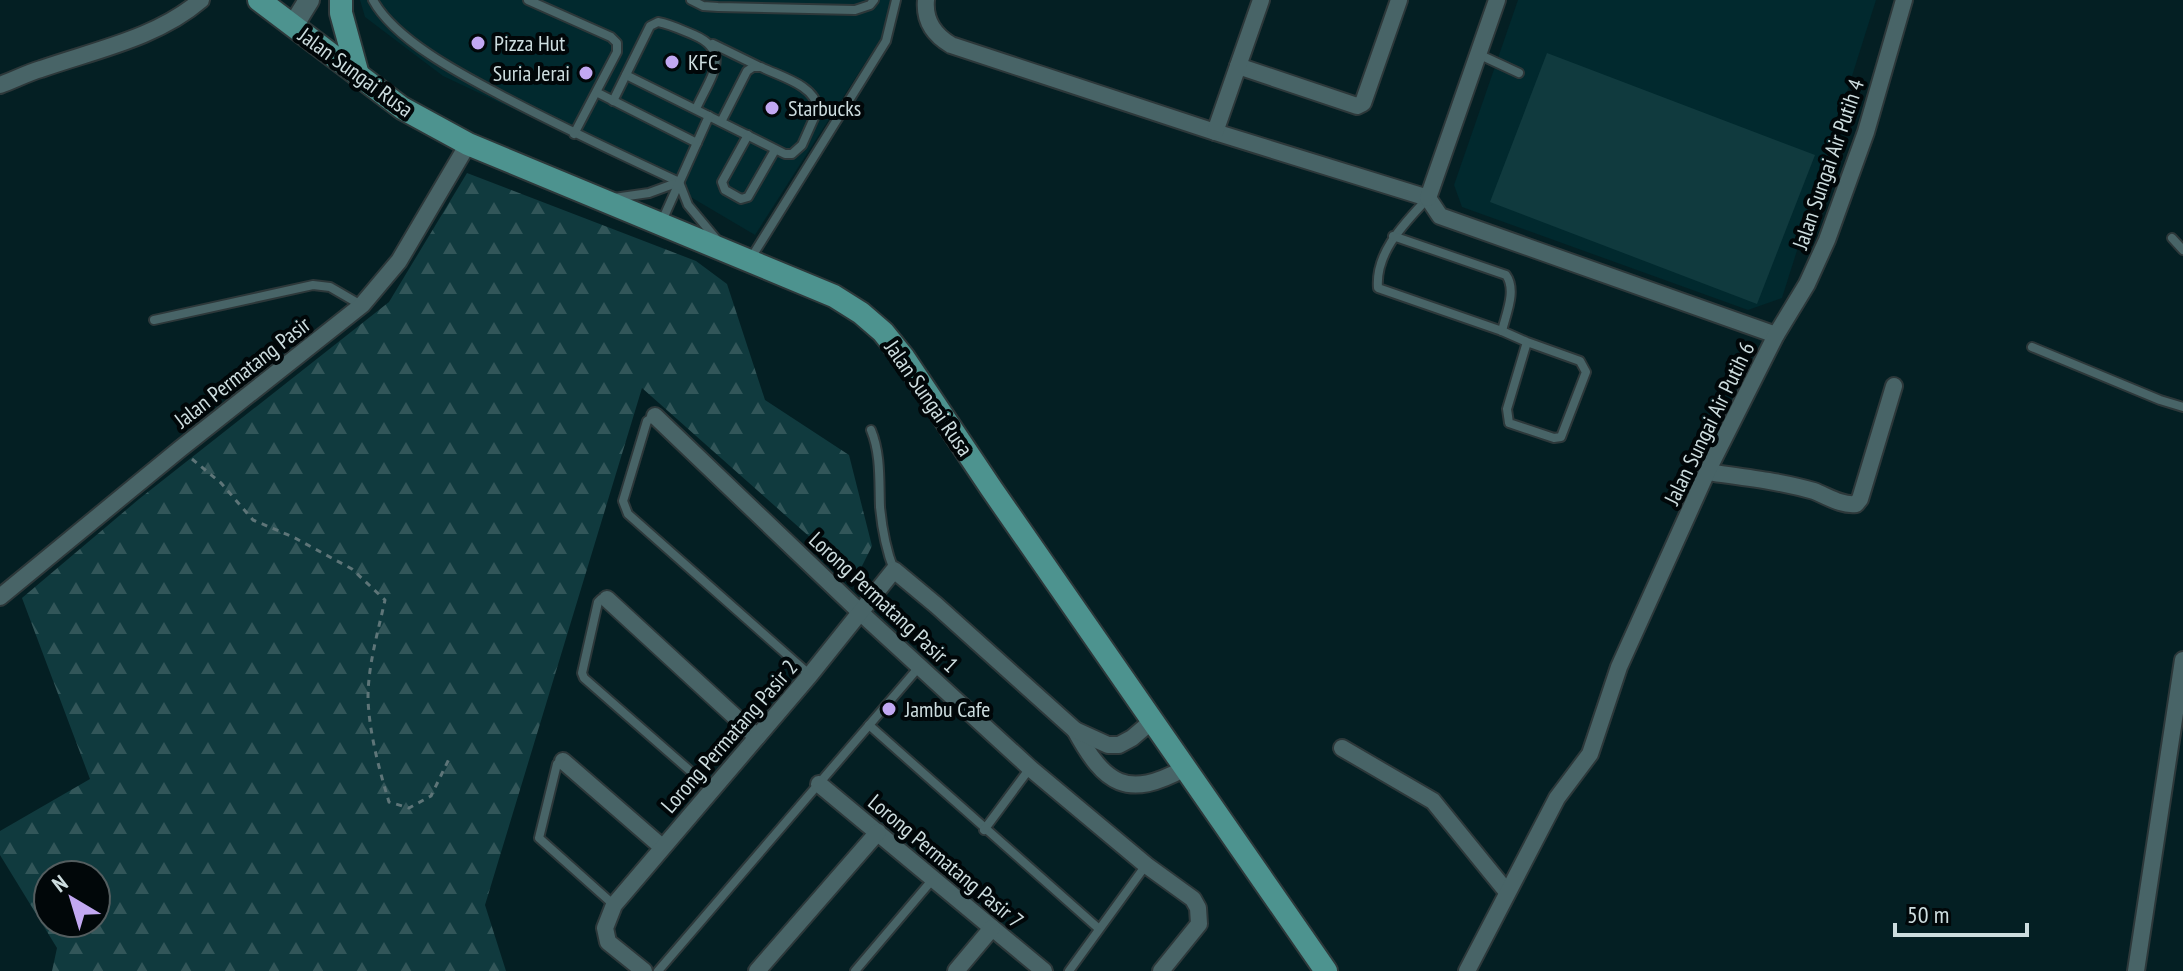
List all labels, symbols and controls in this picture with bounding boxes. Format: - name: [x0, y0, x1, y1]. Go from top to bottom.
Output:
- street label: Jalan Sungai Rusa: [292, 20, 419, 123]
- place label: Pizza Hut: [494, 29, 565, 57]
- marker: Pizza Hut: [469, 34, 487, 52]
- place label: KFC: [688, 48, 718, 76]
- marker: KFC: [663, 53, 681, 71]
- place label: Suria Jerai: [493, 59, 570, 87]
- marker: Suria Jerai: [577, 64, 595, 82]
- street label: Jalan Sungai Air Putih 4: [1785, 75, 1870, 254]
- place label: Starbucks: [788, 94, 861, 122]
- marker: Starbucks: [763, 99, 781, 117]
- street label: Jalan Permatang Pasir: [168, 310, 316, 434]
- street label: Jalan Sungai Rusa: [878, 334, 979, 461]
- street label: Jalan Sungai Air Putih 6: [1657, 337, 1761, 510]
- street label: Lorong Permatang Pasir 1: [803, 526, 965, 678]
- street label: Lorong Permatang Pasir 2: [655, 654, 803, 818]
- place label: Jambu Cafe: [904, 695, 990, 723]
- marker: Jambu Cafe: [880, 700, 898, 718]
- street label: Lorong Permatang Pasir 7: [863, 788, 1029, 934]
- north arrow: [32, 859, 112, 939]
- text: N: [46, 869, 73, 898]
- scale bar: [1895, 887, 2027, 937]
- text: 50 m: [1907, 899, 1949, 930]

